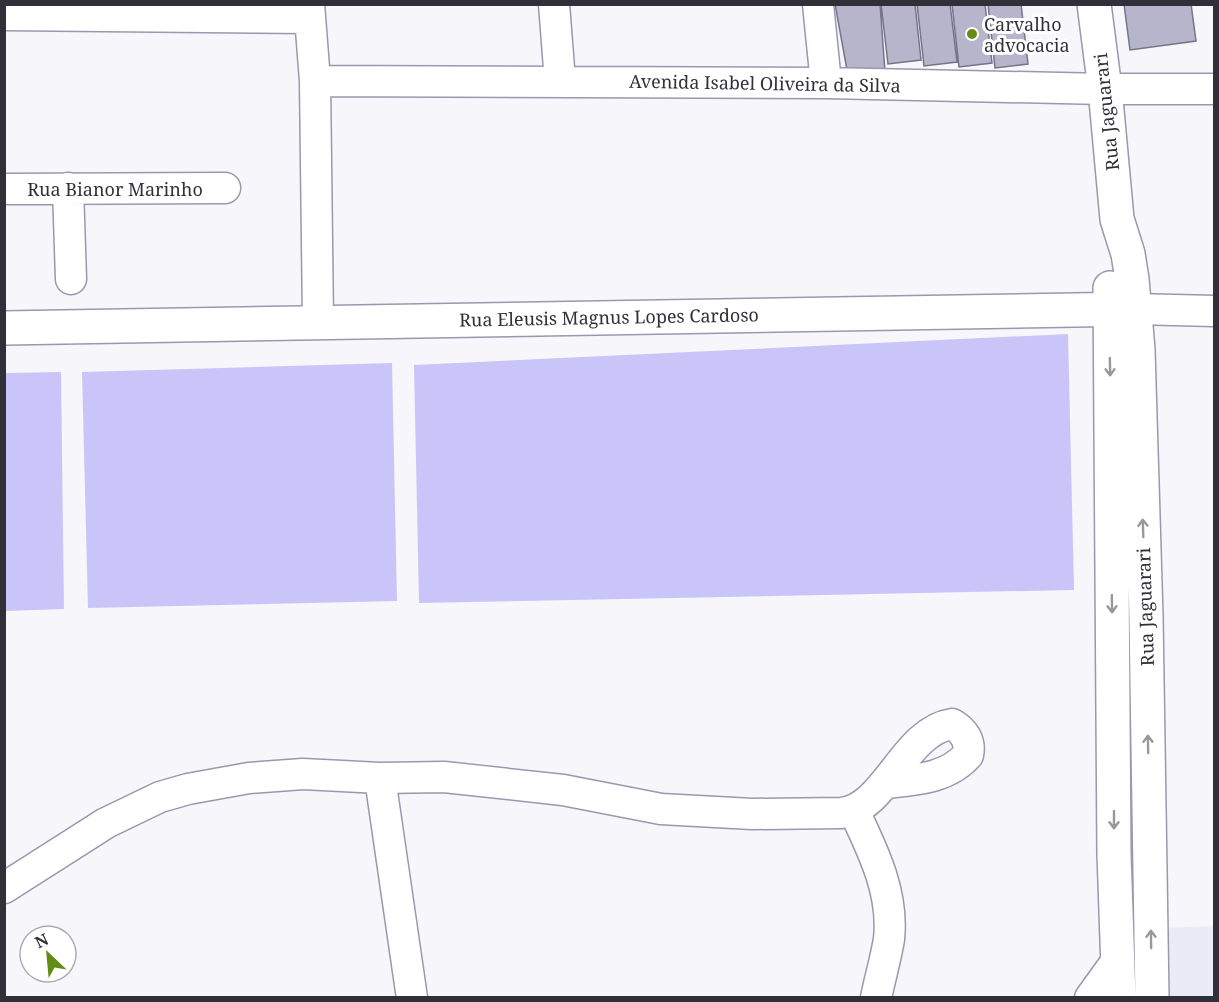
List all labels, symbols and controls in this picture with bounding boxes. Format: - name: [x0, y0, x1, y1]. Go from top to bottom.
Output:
- place label: Carvalho advocacia: [984, 12, 1070, 57]
- marker: Carvalho advocacia: [965, 27, 979, 41]
- street label: Rua Jaguarari: [1088, 52, 1124, 172]
- street label: Avenida Isabel Oliveira da Silva: [629, 69, 901, 97]
- street label: Rua Bianor Marinho: [27, 177, 203, 201]
- street label: Rua Eleusis Magnus Lopes Cardoso: [459, 302, 759, 332]
- one-way arrow: [1104, 357, 1116, 377]
- one-way arrow: [1137, 519, 1148, 539]
- street label: Rua Jaguarari: [1131, 547, 1159, 667]
- one-way arrow: [1107, 594, 1118, 614]
- one-way arrow: [1142, 735, 1154, 755]
- one-way arrow: [1108, 810, 1120, 830]
- north arrow: [18, 924, 78, 984]
- text: N: [31, 928, 52, 953]
- one-way arrow: [1145, 930, 1157, 950]

